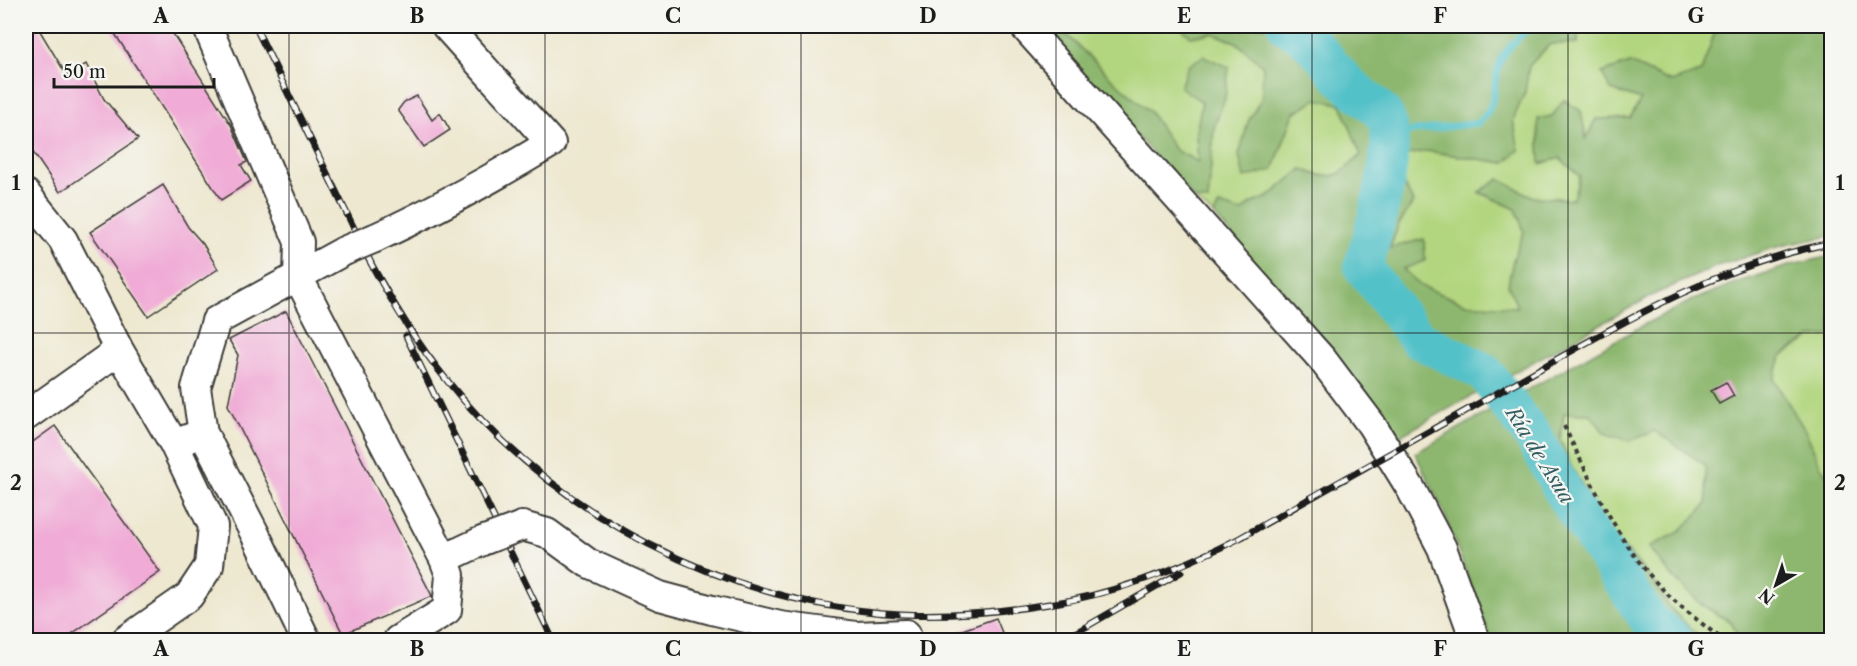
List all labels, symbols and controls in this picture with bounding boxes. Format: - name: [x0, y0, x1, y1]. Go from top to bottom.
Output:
- text: A: [152, 4, 169, 28]
- text: B: [410, 4, 425, 28]
- text: C: [665, 4, 681, 28]
- text: D: [919, 4, 937, 28]
- text: E: [1177, 4, 1191, 28]
- text: F: [1433, 4, 1447, 28]
- text: G: [1688, 4, 1705, 28]
- scale bar: [54, 51, 214, 89]
- text: 50 m: [63, 61, 106, 83]
- text: 1: [12, 171, 21, 195]
- text: 1: [1836, 171, 1845, 195]
- water label: Ría de Asua: [1500, 400, 1579, 508]
- text: 2: [10, 471, 22, 495]
- text: 2: [1834, 471, 1846, 495]
- north arrow: [1746, 555, 1806, 615]
- text: N: [1755, 584, 1778, 609]
- text: A: [152, 637, 169, 661]
- text: B: [410, 637, 425, 661]
- text: C: [665, 637, 681, 661]
- text: D: [919, 637, 937, 661]
- text: E: [1177, 637, 1191, 661]
- text: F: [1433, 637, 1447, 661]
- text: G: [1688, 637, 1705, 661]

